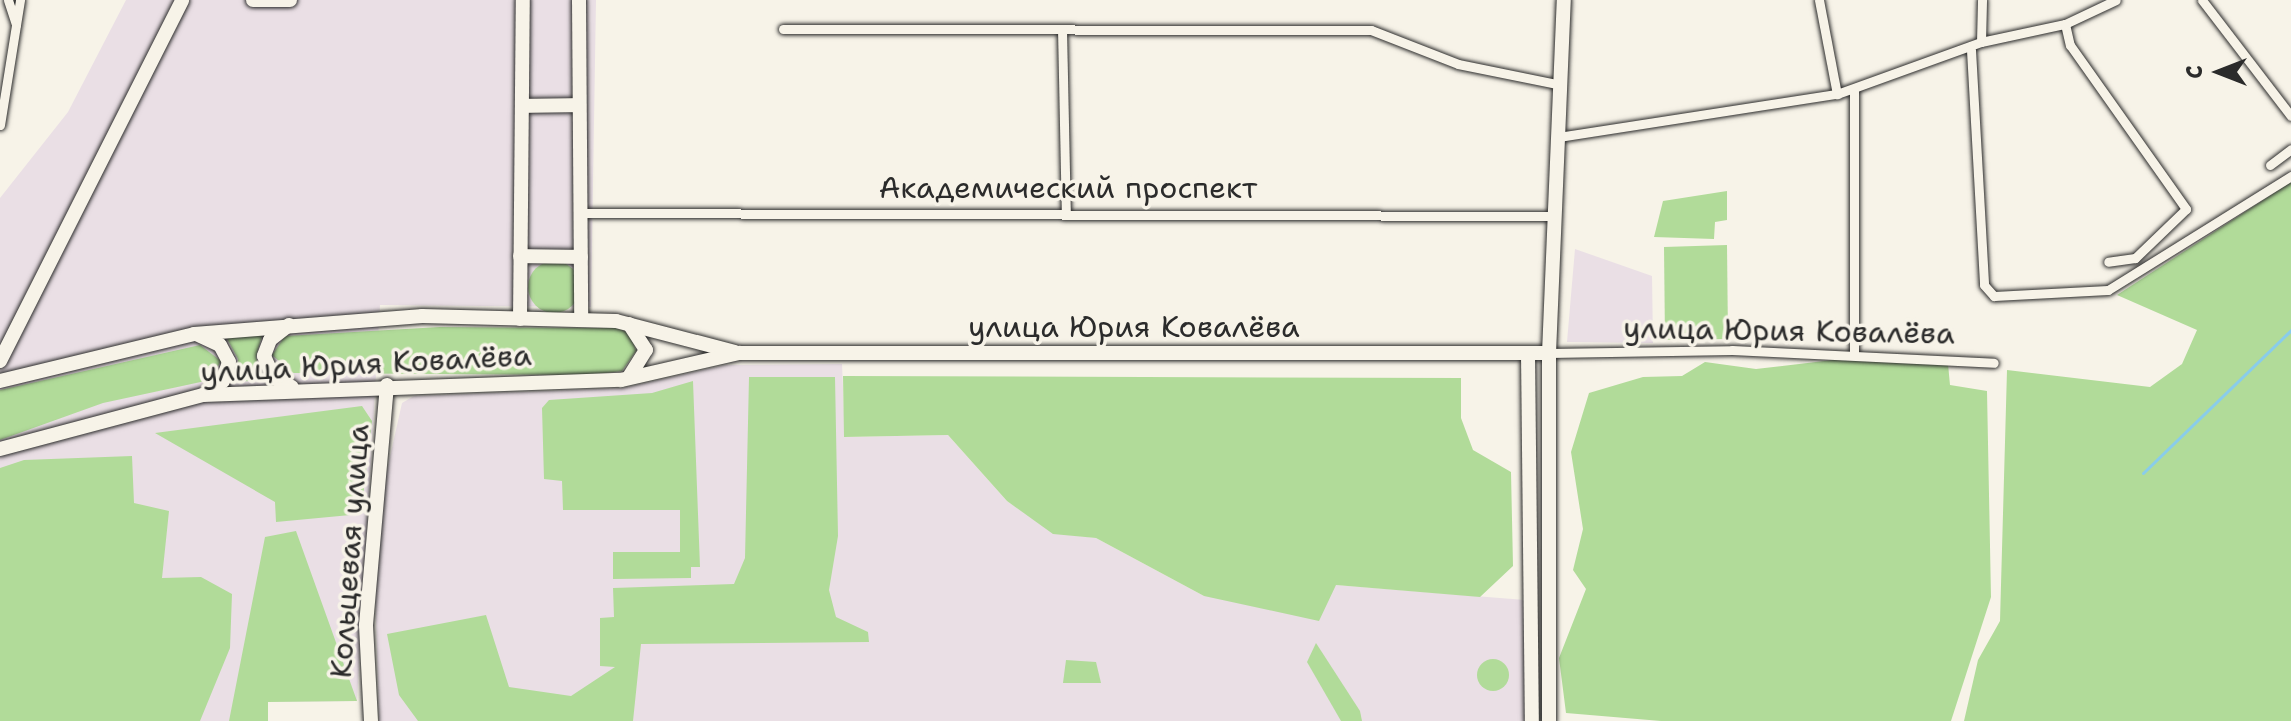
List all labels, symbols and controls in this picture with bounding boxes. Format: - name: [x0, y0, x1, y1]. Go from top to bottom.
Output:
- north arrow: [2179, 32, 2259, 112]
- text: С: [2180, 65, 2209, 79]
- street label: Академический проспект: [879, 170, 1257, 206]
- street label: улица Юрия Ковалёва: [968, 309, 1300, 345]
- street label: улица Юрия Ковалёва: [1623, 310, 1955, 352]
- street label: улица Юрия Ковалёва: [200, 337, 532, 391]
- street label: Кольцевая улица: [323, 423, 377, 679]

